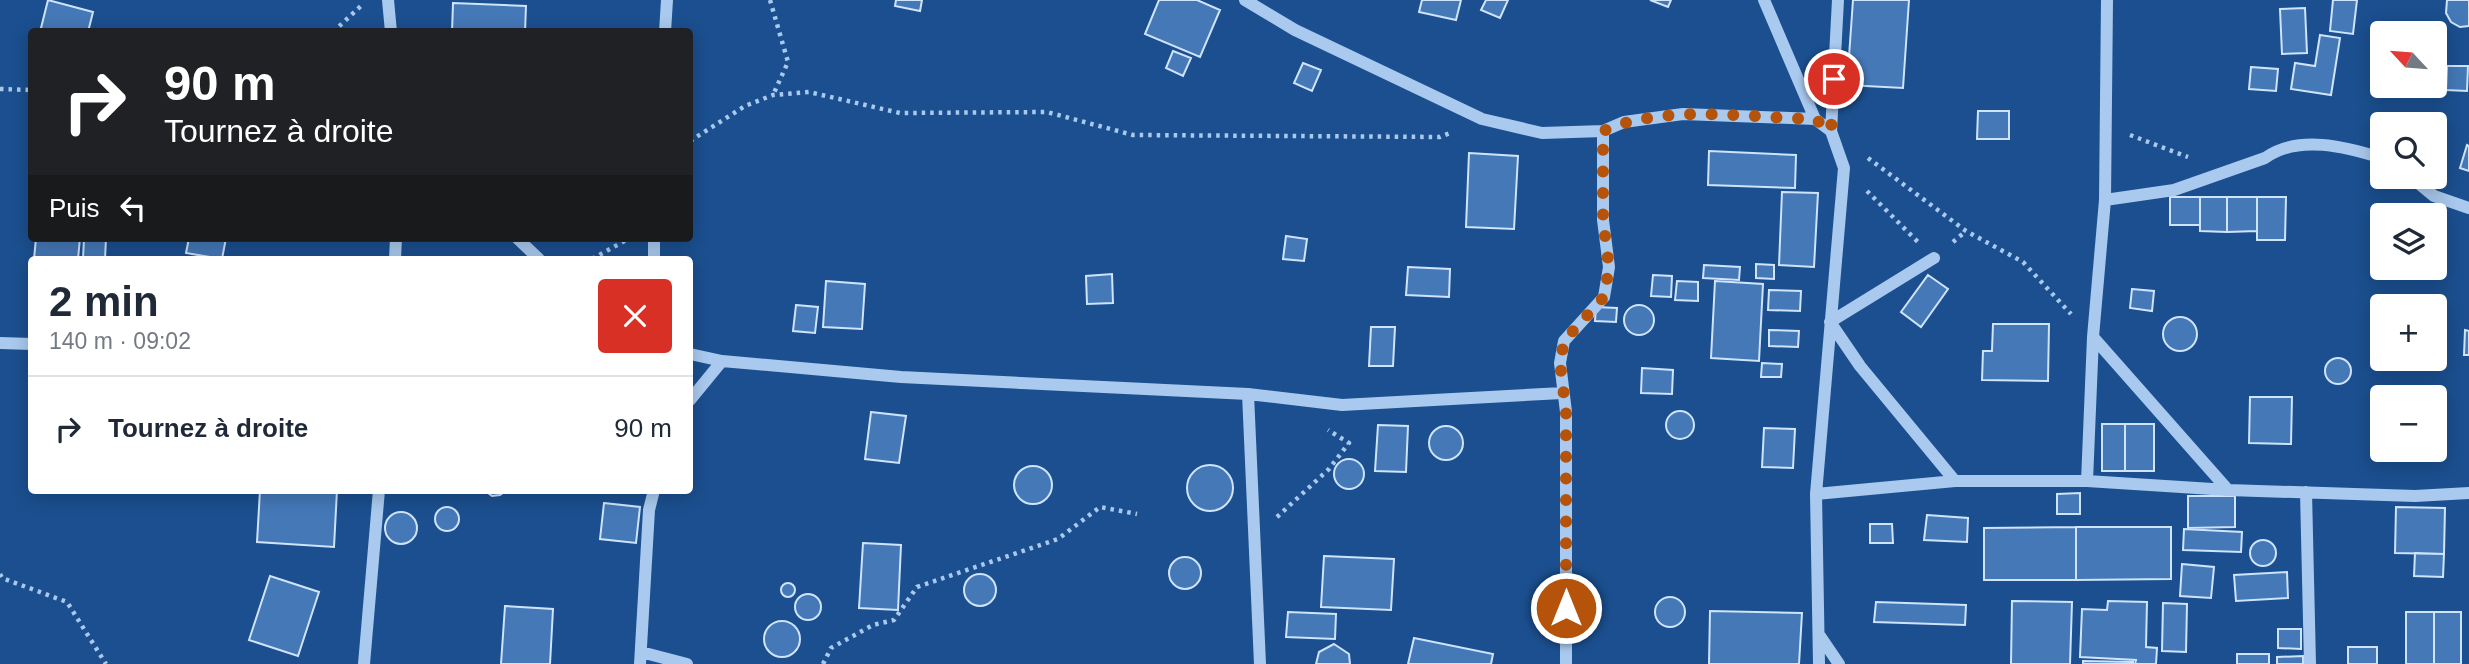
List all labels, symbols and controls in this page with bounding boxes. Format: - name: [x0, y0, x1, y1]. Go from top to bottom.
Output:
- north arrow: [2370, 21, 2446, 98]
- map controls: [2370, 21, 2447, 462]
- pin: [1804, 49, 1864, 109]
- icon: right: [49, 56, 140, 147]
- text: 90 m: [164, 56, 276, 110]
- icon: arrive: [1815, 60, 1853, 98]
- button: search: [2370, 112, 2447, 189]
- text: Tournez à droite: [164, 113, 393, 149]
- icon: left: [114, 189, 152, 227]
- text: Puis: [49, 193, 100, 223]
- button: layers: [2370, 203, 2447, 280]
- text: 2 min: [49, 278, 159, 325]
- button: close: [598, 279, 672, 353]
- button: +: [2370, 294, 2447, 371]
- text: 140 m · 09:02: [49, 328, 191, 354]
- button: −: [2370, 385, 2447, 462]
- icon: right: [49, 410, 87, 448]
- text: Tournez à droite: [108, 413, 308, 443]
- text: 90 m: [614, 413, 672, 443]
- position arrow: [1529, 571, 1603, 645]

